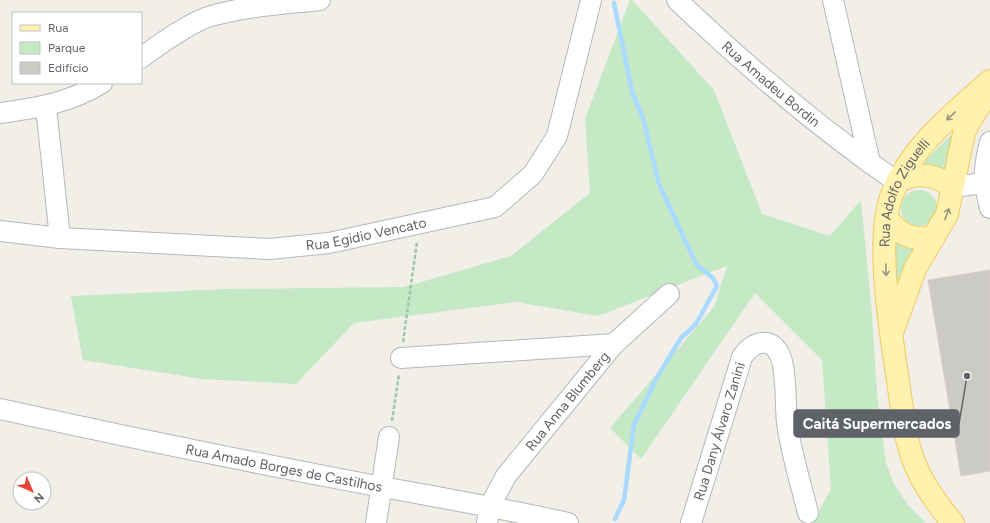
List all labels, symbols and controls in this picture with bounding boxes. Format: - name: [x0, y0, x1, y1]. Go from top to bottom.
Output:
- legend: [12, 12, 142, 84]
- text: Rua: [48, 21, 68, 35]
- street label: Rua Amadeu Bordin: [718, 38, 823, 131]
- text: Parque: [48, 41, 86, 55]
- text: Edifício: [48, 61, 88, 75]
- one-way arrow: [946, 112, 956, 121]
- street label: Rua Adolfo Ziguelli: [876, 135, 933, 247]
- one-way arrow: [943, 208, 951, 220]
- street label: Rua Egidio Vencato: [305, 214, 428, 254]
- one-way arrow: [882, 263, 890, 276]
- street label: Rua Anna Blumberg: [522, 348, 613, 454]
- street label: Rua Dany Álvaro Zanini: [690, 360, 749, 503]
- callout: Caitá Supermercados: [794, 410, 959, 437]
- text: Caitá Supermercados: [803, 415, 951, 433]
- street label: Rua Amado Borges de Castilhos: [184, 441, 384, 496]
- north arrow: [12, 471, 52, 511]
- text: N: [31, 490, 46, 505]

